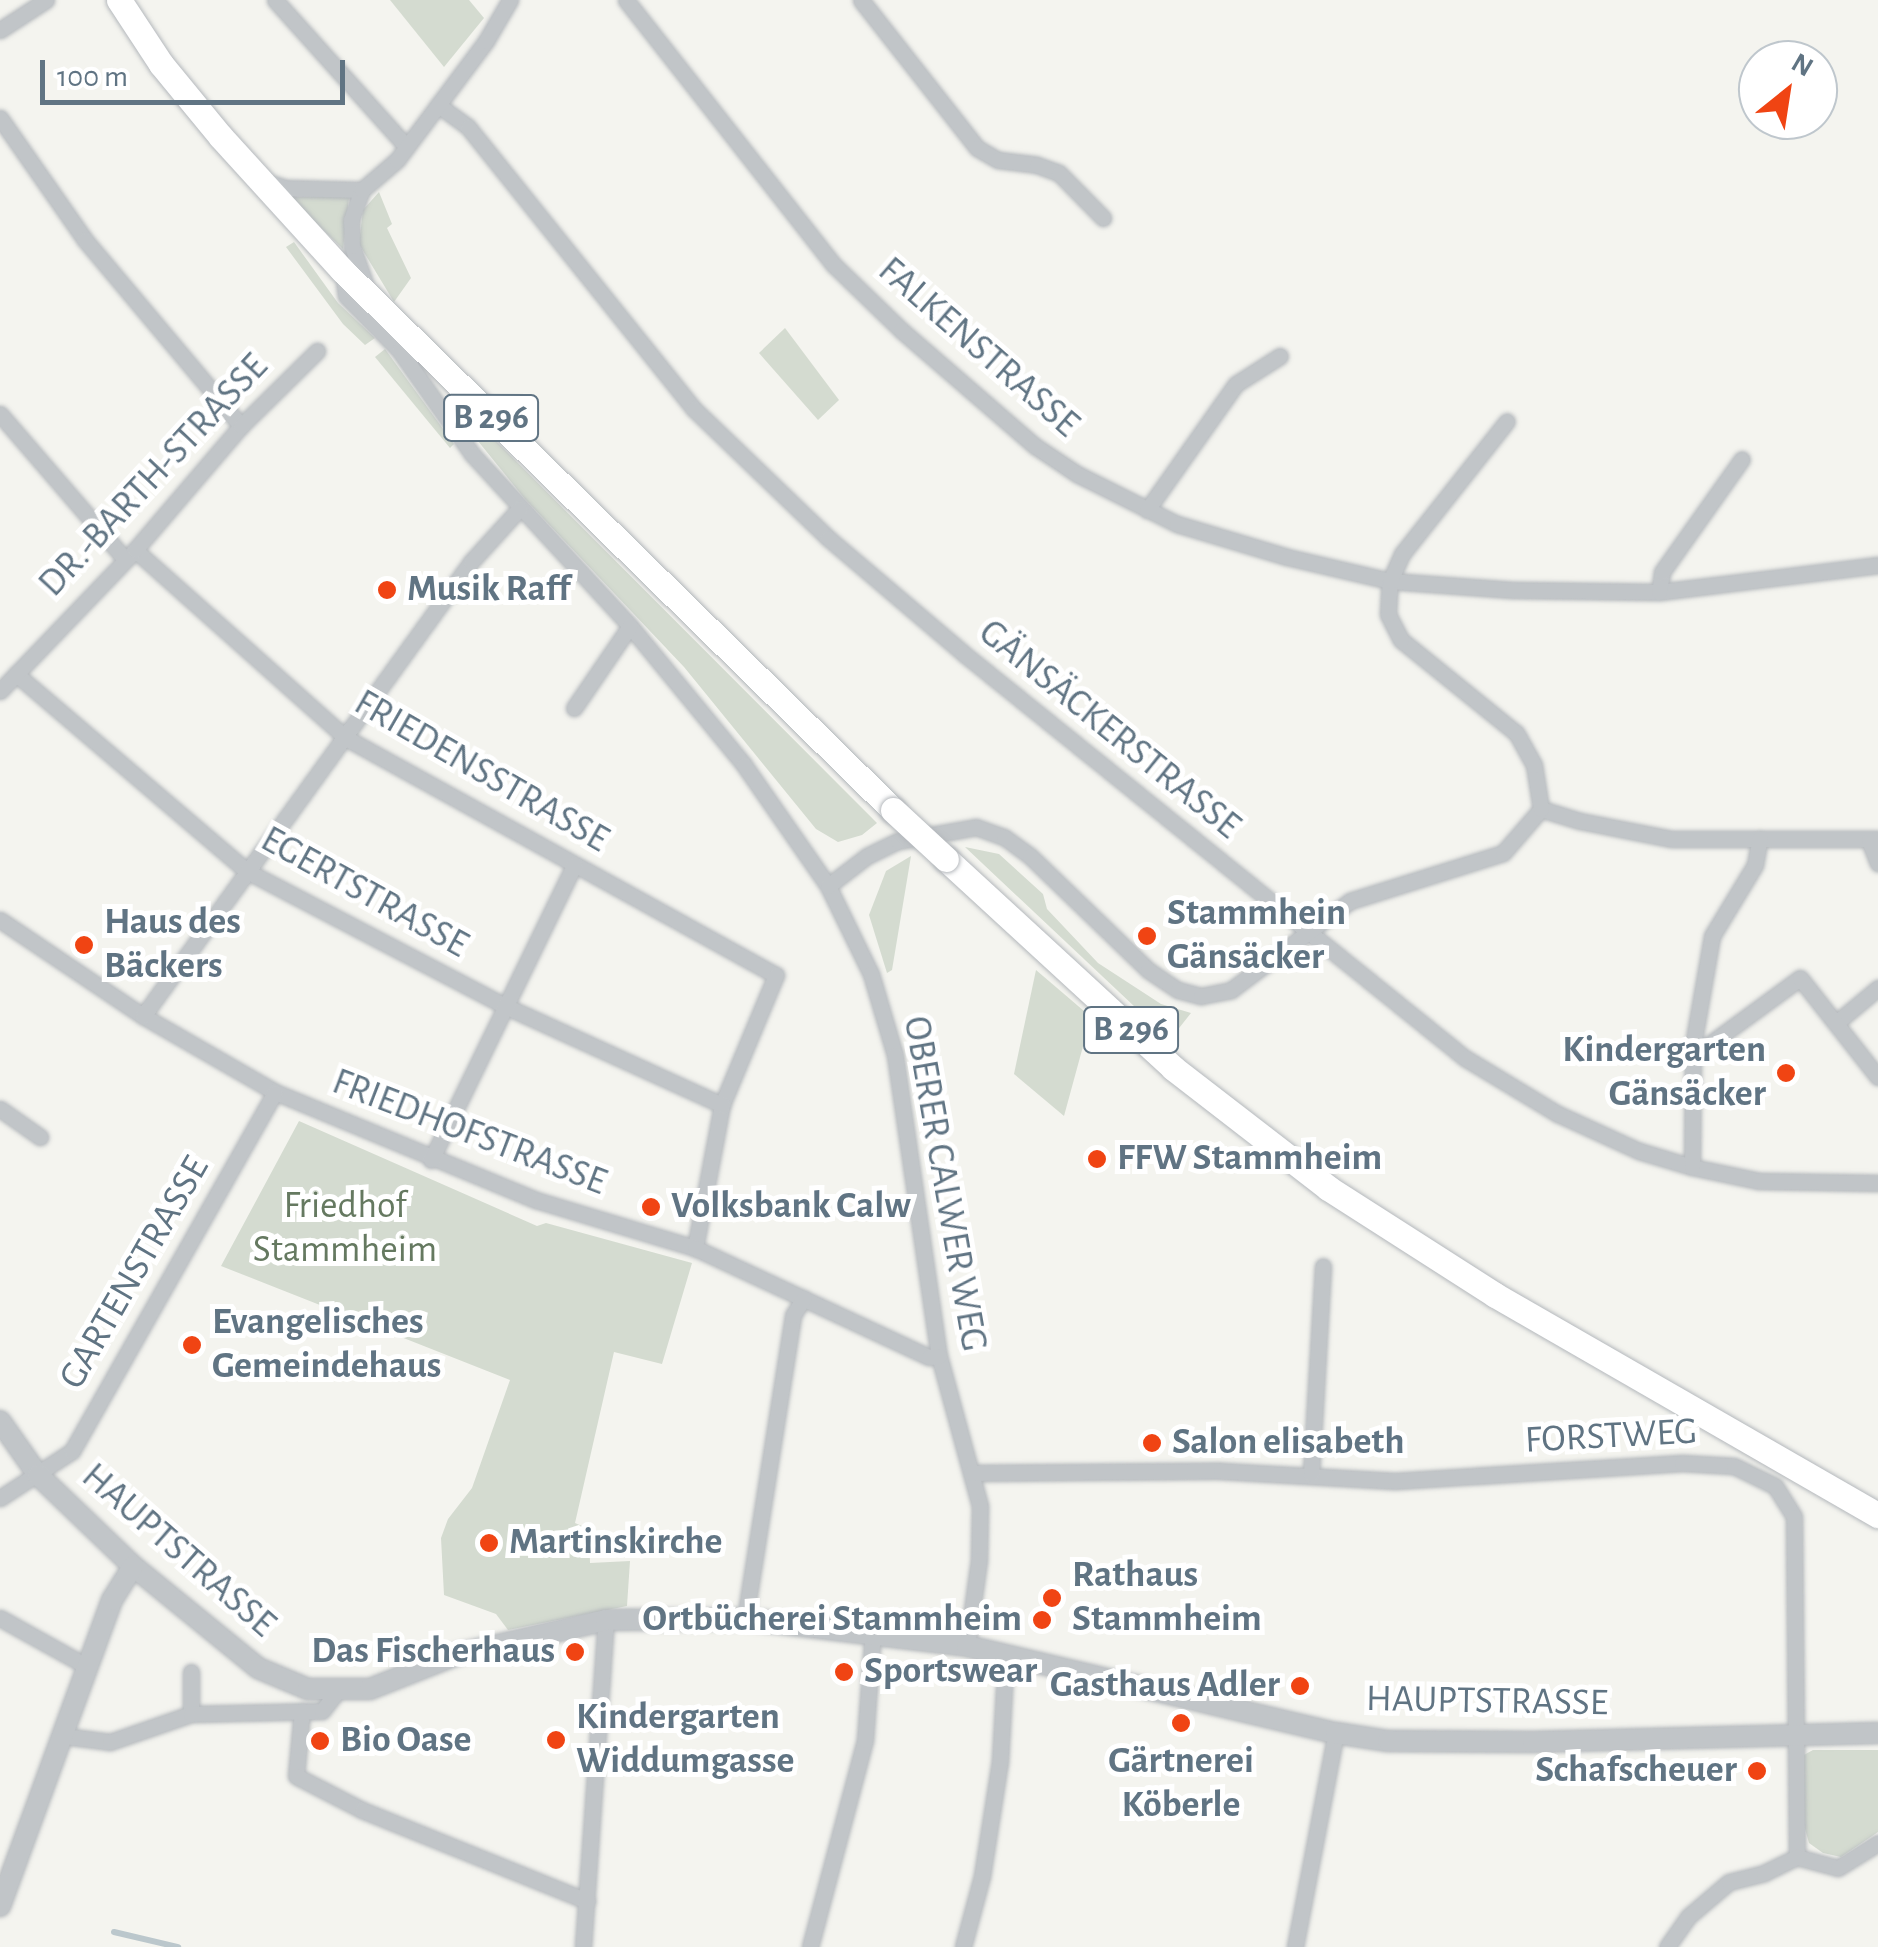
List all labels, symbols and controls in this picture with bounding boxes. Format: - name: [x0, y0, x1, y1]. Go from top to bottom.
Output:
- scale bar: [45, 40, 350, 102]
- north arrow: [1738, 40, 1838, 140]
- text: N: [1787, 49, 1817, 83]
- text: 100 m: [57, 62, 128, 92]
- street label: FALKENSTRASSE: [868, 248, 1088, 448]
- street label: DR.-BARTH-STRASSE: [30, 345, 278, 607]
- road number: B 296: [441, 388, 541, 448]
- place label: Musik Raff: [407, 567, 570, 613]
- marker: Musik Raff: [376, 579, 398, 601]
- street label: GÄNSÄCKERSTRASSE: [969, 611, 1249, 849]
- street label: FRIEDENSSTRASSE: [346, 681, 616, 863]
- street label: EGERTSTRASSE: [252, 817, 476, 969]
- place label: Stammhein Gänsäcker: [1167, 891, 1346, 981]
- place label: Haus des Bäckers: [104, 900, 241, 989]
- marker: Stammhein Gänsäcker: [1136, 925, 1158, 947]
- marker: Haus des Bäckers: [73, 934, 95, 956]
- road number: B 296: [1081, 1000, 1181, 1060]
- street label: OBERER CALWER WEG: [892, 1013, 996, 1355]
- place label: Kindergarten Gänsäcker: [1562, 1028, 1766, 1118]
- street label: FRIEDHOFSTRASSE: [326, 1060, 612, 1206]
- marker: Kindergarten Gänsäcker: [1775, 1062, 1797, 1084]
- place label: FFW Stammheim: [1117, 1136, 1382, 1182]
- marker: FFW Stammheim: [1086, 1148, 1108, 1170]
- street label: GARTENSTRASSE: [50, 1149, 220, 1397]
- park label: Friedhof Stammheim: [253, 1184, 437, 1274]
- place label: Volksbank Calw: [671, 1184, 911, 1230]
- marker: Volksbank Calw: [640, 1196, 662, 1218]
- place label: Evangelisches Gemeindehaus: [212, 1300, 441, 1390]
- marker: Evangelisches Gemeindehaus: [181, 1334, 203, 1356]
- street label: FORSTWEG: [1524, 1410, 1698, 1464]
- place label: Salon elisabeth: [1172, 1420, 1404, 1466]
- marker: Salon elisabeth: [1141, 1432, 1163, 1454]
- street label: HAUPTSTRASSE: [72, 1454, 284, 1648]
- place label: Martinskirche: [509, 1520, 722, 1566]
- marker: Martinskirche: [478, 1532, 500, 1554]
- place label: Rathaus Stammheim: [1072, 1553, 1262, 1642]
- marker: Rathaus Stammheim: [1041, 1587, 1063, 1609]
- place label: Ortbücherei Stammheim: [643, 1597, 1022, 1643]
- marker: Ortbücherei Stammheim: [1031, 1609, 1053, 1631]
- place label: Das Fischerhaus: [311, 1629, 555, 1675]
- marker: Das Fischerhaus: [564, 1641, 586, 1663]
- place label: Sportswear: [864, 1649, 1037, 1695]
- marker: Sportswear: [833, 1661, 855, 1683]
- place label: Gasthaus Adler: [1050, 1663, 1280, 1709]
- marker: Gasthaus Adler: [1289, 1675, 1311, 1697]
- street label: HAUPTSTRASSE: [1366, 1677, 1608, 1727]
- place label: Kindergarten Widdumgasse: [576, 1695, 794, 1785]
- marker: Gärtnerei Köberle: [1170, 1712, 1192, 1734]
- place label: Bio Oase: [340, 1718, 472, 1764]
- marker: Kindergarten Widdumgasse: [545, 1729, 567, 1751]
- marker: Bio Oase: [309, 1730, 331, 1752]
- place label: Gärtnerei Köberle: [1108, 1739, 1254, 1828]
- place label: Schafscheuer: [1535, 1748, 1737, 1794]
- marker: Schafscheuer: [1746, 1760, 1768, 1782]

